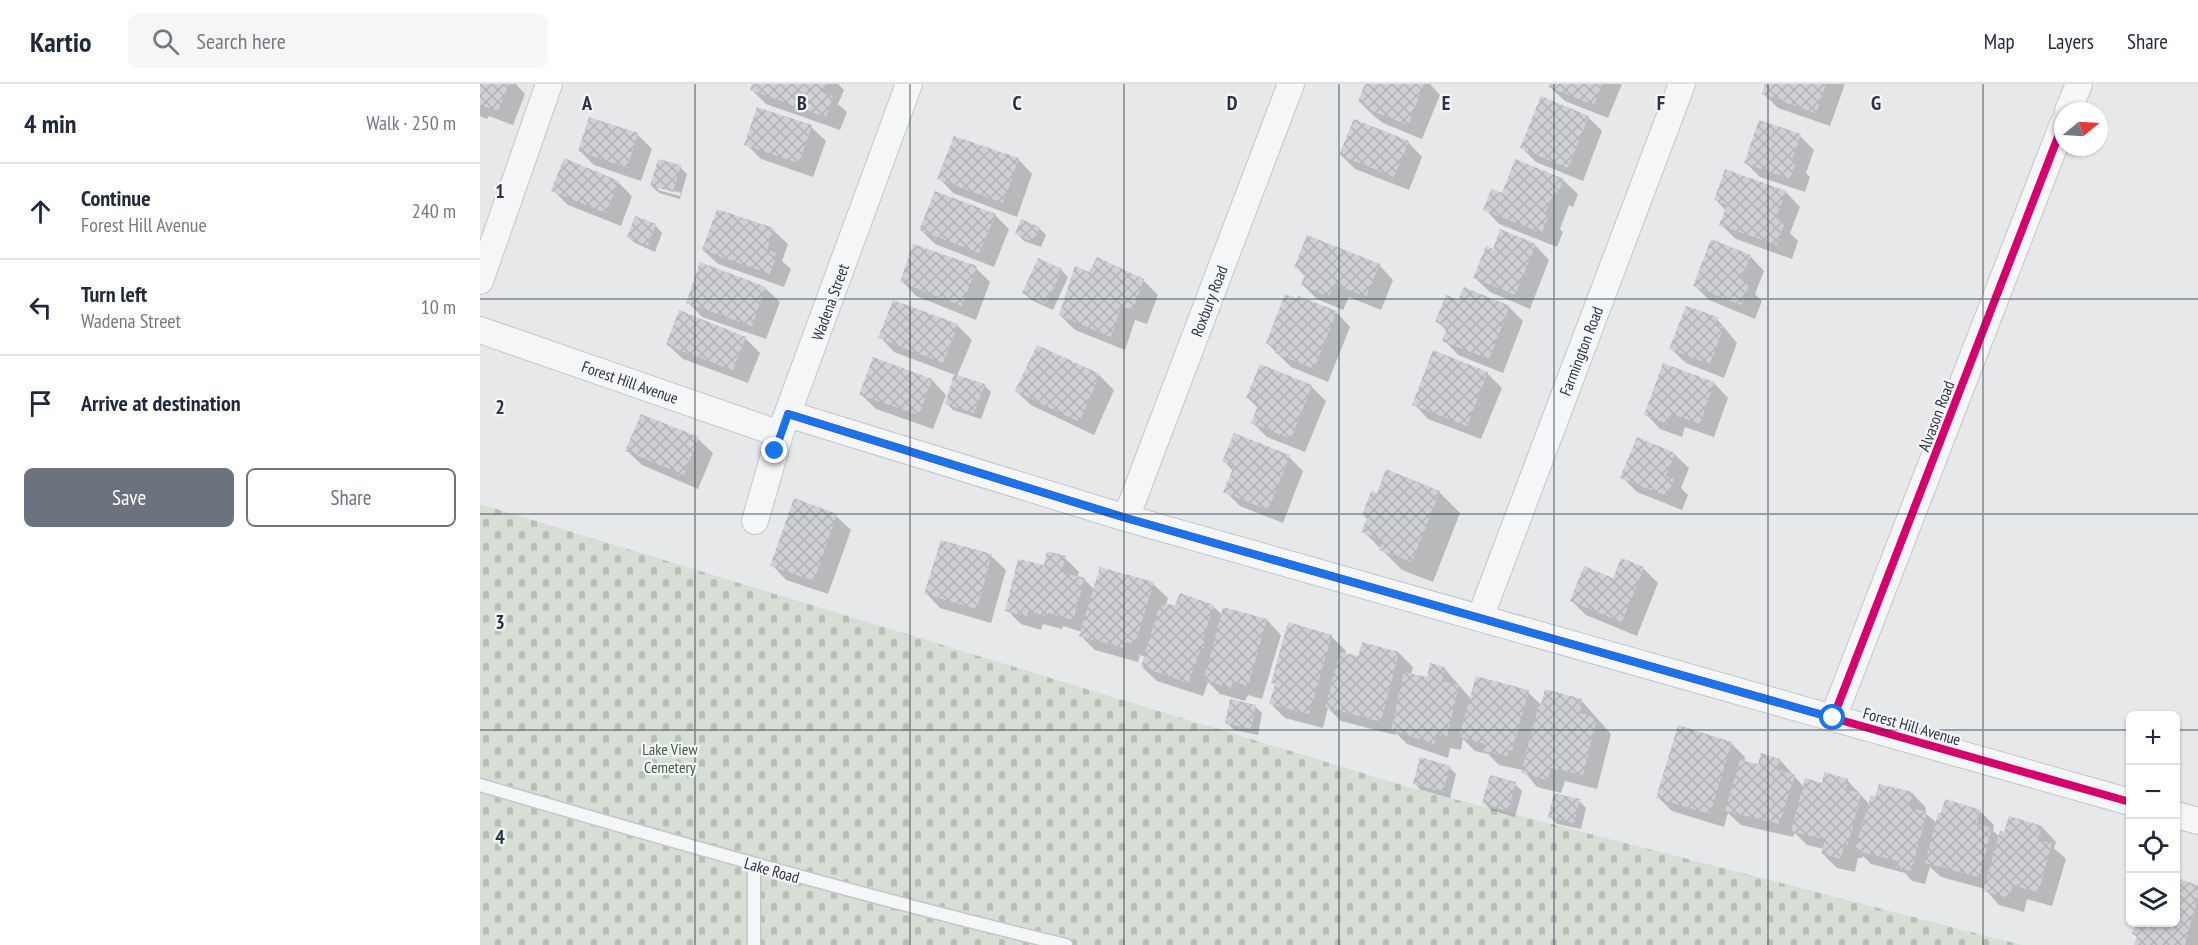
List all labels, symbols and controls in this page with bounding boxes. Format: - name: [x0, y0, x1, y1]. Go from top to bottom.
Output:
- search box: [128, 14, 548, 68]
- text: Kartio: [30, 23, 92, 60]
- icon: search: [149, 25, 182, 58]
- text: Search here: [197, 27, 286, 55]
- text: Map: [1984, 28, 2015, 55]
- text: Layers: [2048, 28, 2094, 55]
- text: Share: [2127, 28, 2168, 55]
- text: A: [581, 90, 593, 116]
- text: B: [797, 90, 807, 116]
- text: C: [1012, 90, 1022, 116]
- text: D: [1227, 90, 1238, 116]
- text: E: [1442, 90, 1450, 116]
- text: F: [1657, 90, 1665, 116]
- text: G: [1871, 90, 1881, 116]
- north arrow: [2054, 102, 2108, 156]
- text: 4 min: [24, 107, 77, 140]
- text: Walk · 250 m: [366, 110, 456, 136]
- text: 1: [495, 178, 505, 204]
- text: Continue: [81, 184, 151, 212]
- icon: ahead: [24, 195, 57, 228]
- text: 240 m: [412, 198, 456, 224]
- text: Forest Hill Avenue: [81, 212, 207, 238]
- street label: Wadena Street: [807, 260, 853, 343]
- street label: Roxbury Road: [1186, 262, 1232, 339]
- text: Turn left: [81, 280, 147, 308]
- icon: left: [24, 291, 57, 324]
- text: 10 m: [421, 294, 456, 320]
- street label: Farmington Road: [1555, 303, 1607, 399]
- text: Wadena Street: [81, 308, 181, 334]
- street label: Forest Hill Avenue: [579, 356, 681, 408]
- street label: Alvason Road: [1913, 378, 1959, 454]
- icon: arrive: [24, 387, 57, 420]
- text: Arrive at destination: [81, 389, 241, 417]
- text: 2: [495, 394, 505, 420]
- route end: [761, 437, 787, 463]
- button: Save: [24, 468, 234, 527]
- button: Share: [246, 468, 456, 527]
- text: 3: [495, 609, 505, 635]
- street label: Forest Hill Avenue: [1861, 703, 1963, 749]
- route start: [1819, 704, 1845, 730]
- map controls: [2126, 711, 2180, 927]
- button: +: [2126, 711, 2180, 765]
- park label: Lake View Cemetery: [642, 739, 698, 777]
- button: −: [2126, 765, 2180, 819]
- button: locate: [2126, 819, 2180, 873]
- text: 4: [495, 824, 505, 850]
- street label: Lake Road: [742, 853, 802, 887]
- button: layers: [2126, 873, 2180, 927]

